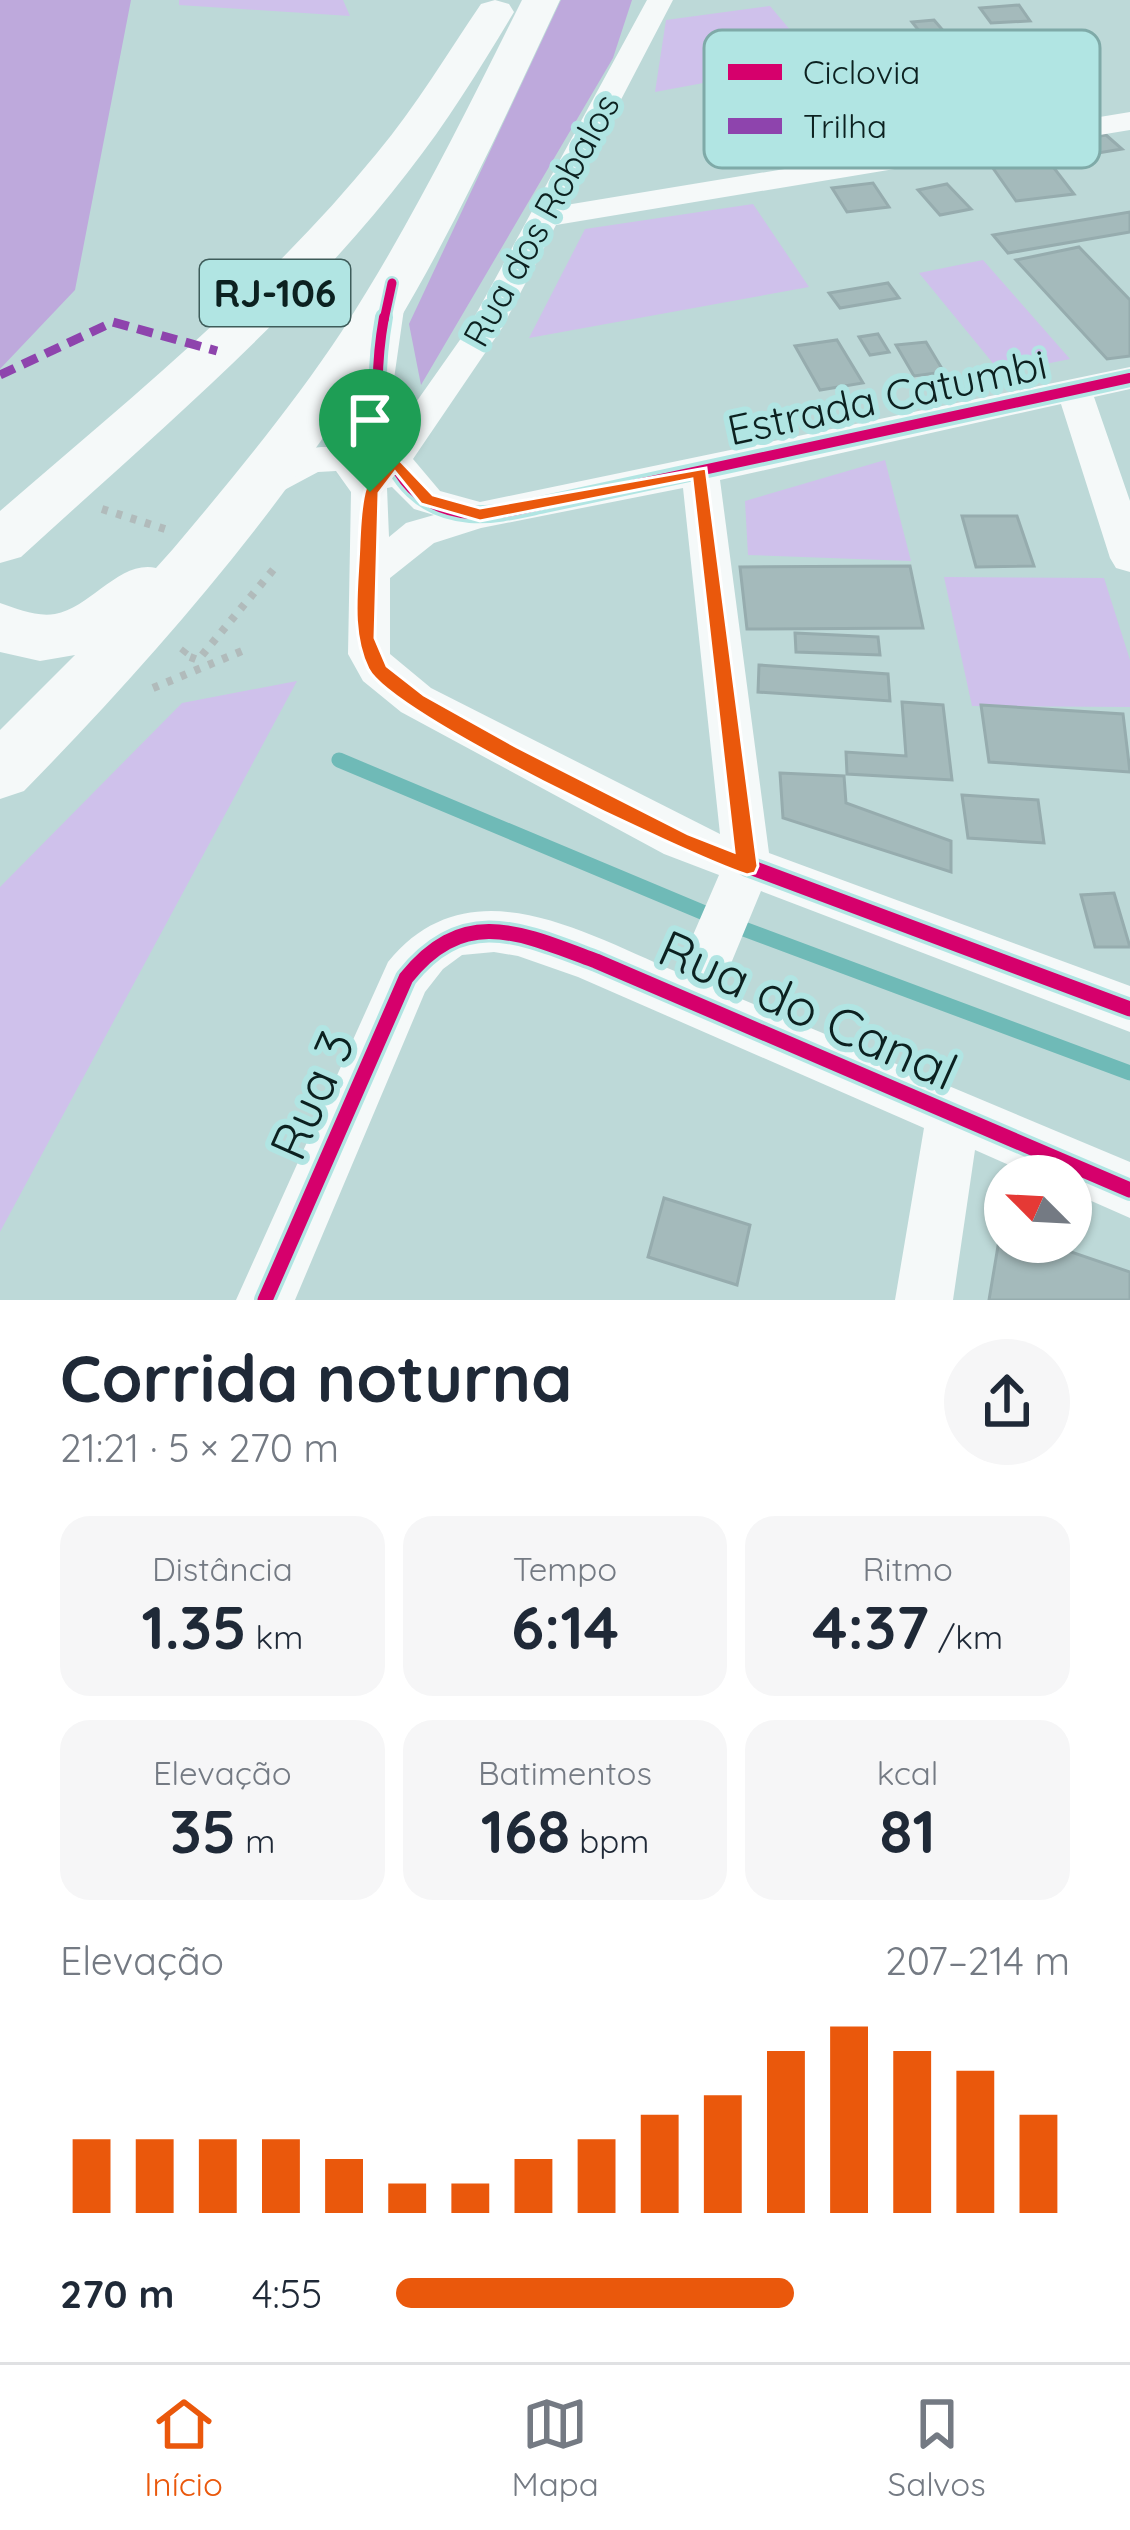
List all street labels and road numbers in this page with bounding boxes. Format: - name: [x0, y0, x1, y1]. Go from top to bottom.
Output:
- street label: Rua dos Robalos: [453, 86, 629, 354]
- road number: RJ-106: [200, 260, 350, 326]
- street label: Estrada Catumbi: [722, 337, 1051, 456]
- street label: Rua do Canal: [649, 915, 967, 1103]
- street label: Rua 3: [255, 1020, 368, 1169]

